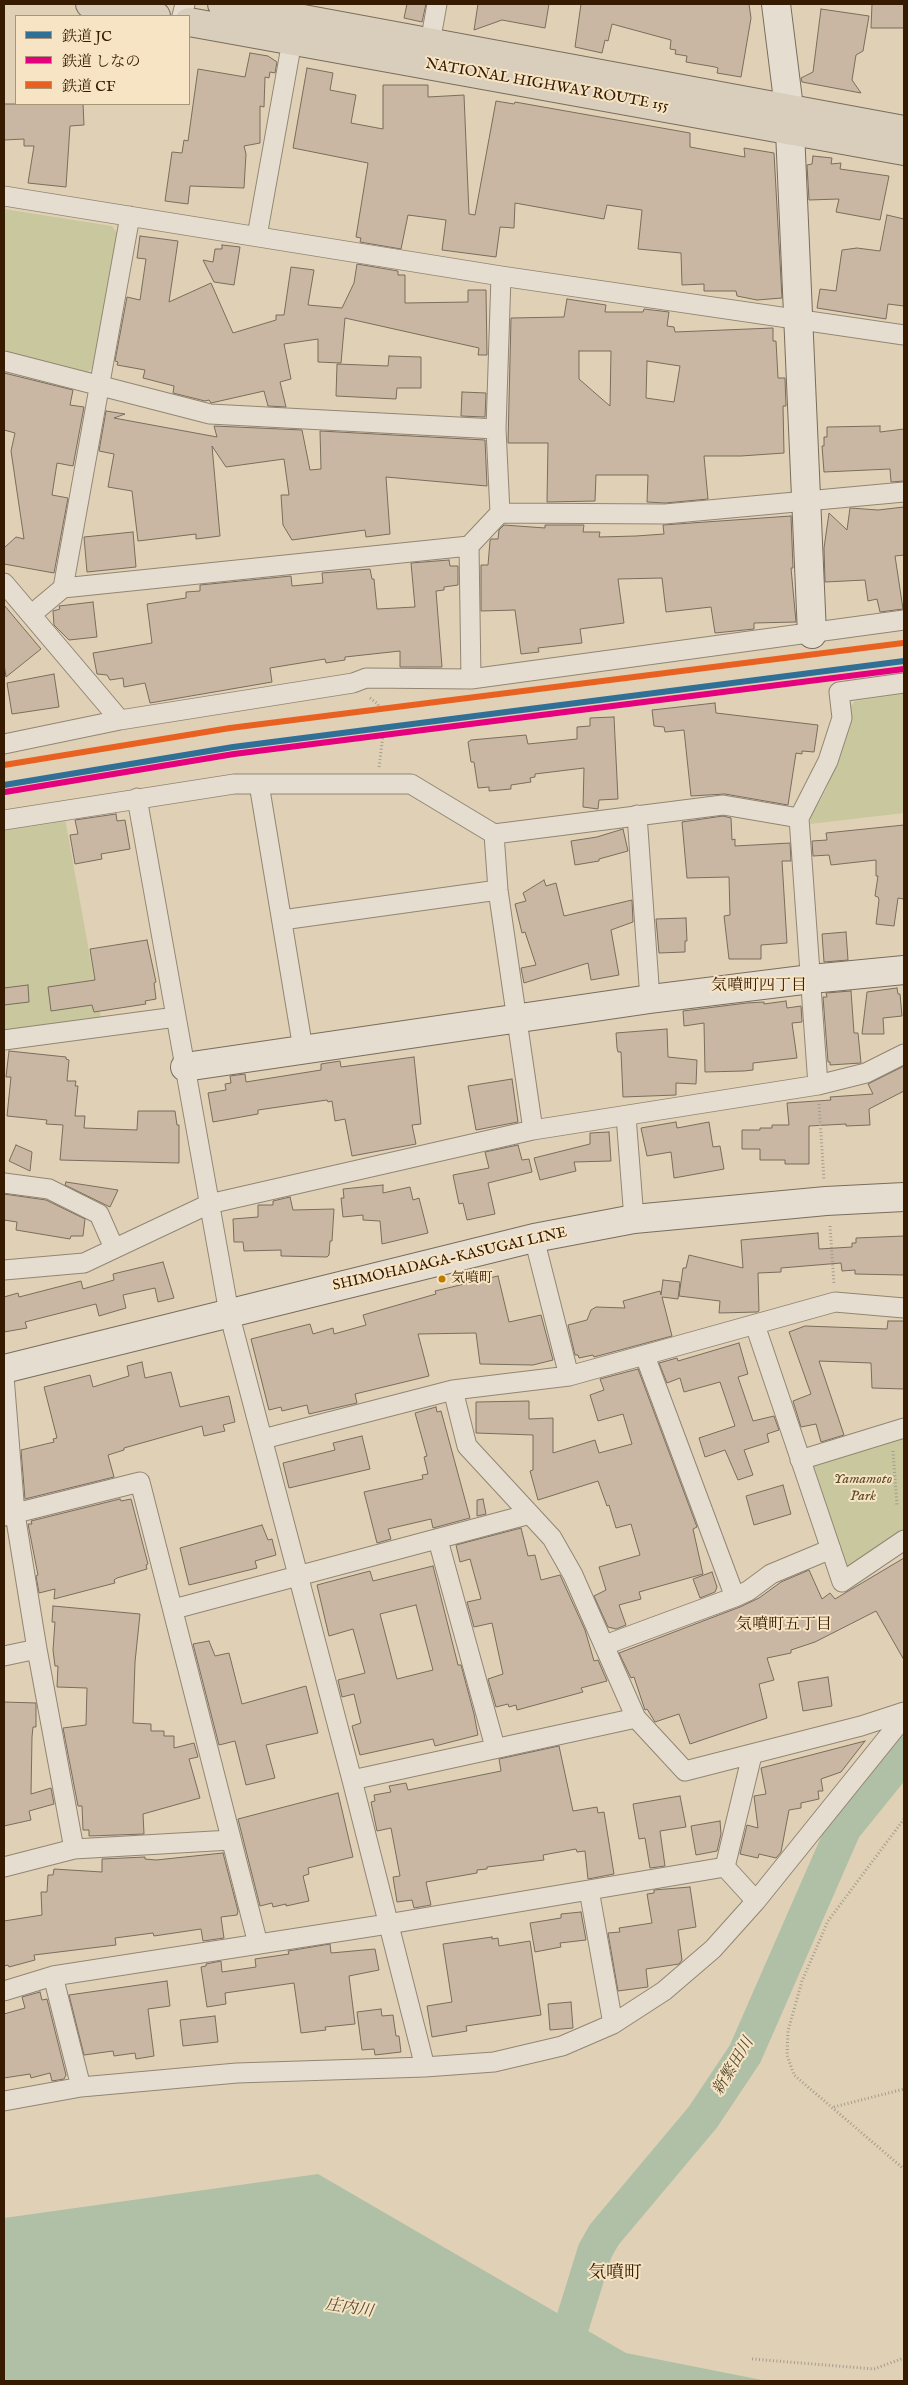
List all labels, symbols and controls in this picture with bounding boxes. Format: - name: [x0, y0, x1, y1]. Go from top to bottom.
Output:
- legend: [15, 15, 190, 105]
- text: 鉄道 JC: [62, 27, 112, 46]
- text: 鉄道 しなの: [62, 52, 140, 71]
- street label: NATIONAL HIGHWAY ROUTE 155: [424, 56, 670, 116]
- text: 鉄道 CF: [62, 77, 116, 96]
- district label: 気噴町四丁目: [711, 977, 807, 997]
- street label: SHIMOHADAGA-KASUGAI LINE: [331, 1224, 569, 1296]
- place label: 気噴町: [451, 1271, 493, 1287]
- marker: 気噴町: [437, 1274, 447, 1284]
- park label: Yamamoto Park: [834, 1471, 892, 1506]
- district label: 気噴町五丁目: [736, 1616, 832, 1636]
- water label: 新繁田川: [709, 2035, 759, 2099]
- district label: 気噴町: [588, 2263, 642, 2285]
- water label: 庄内川: [324, 2296, 374, 2322]

